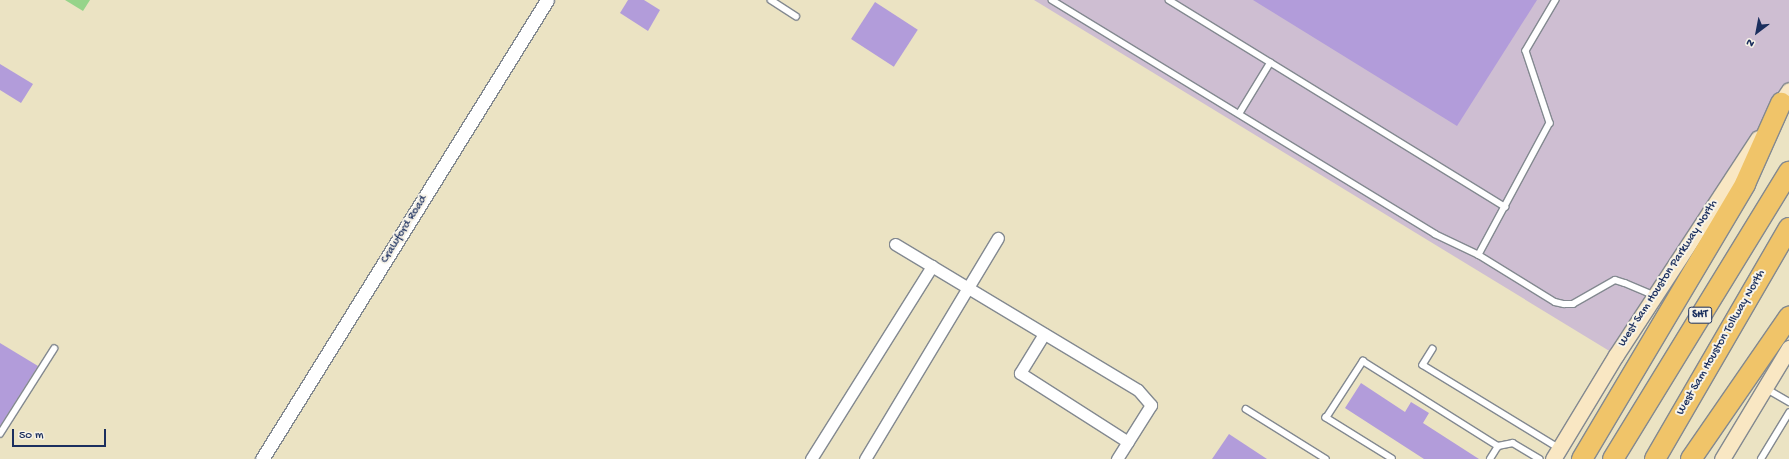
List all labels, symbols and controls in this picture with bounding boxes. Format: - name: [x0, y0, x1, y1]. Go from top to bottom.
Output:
- north arrow: [1737, 12, 1777, 52]
- text: N: [1744, 35, 1757, 49]
- street label: Crawford Road: [379, 194, 431, 266]
- street label: West Sam Houston Parkway North: [1616, 198, 1722, 350]
- street label: West Sam Houston Tollway North: [1674, 268, 1770, 418]
- road number: SHT: [1688, 306, 1712, 324]
- scale bar: [14, 421, 108, 447]
- text: 50 m: [19, 429, 44, 443]

